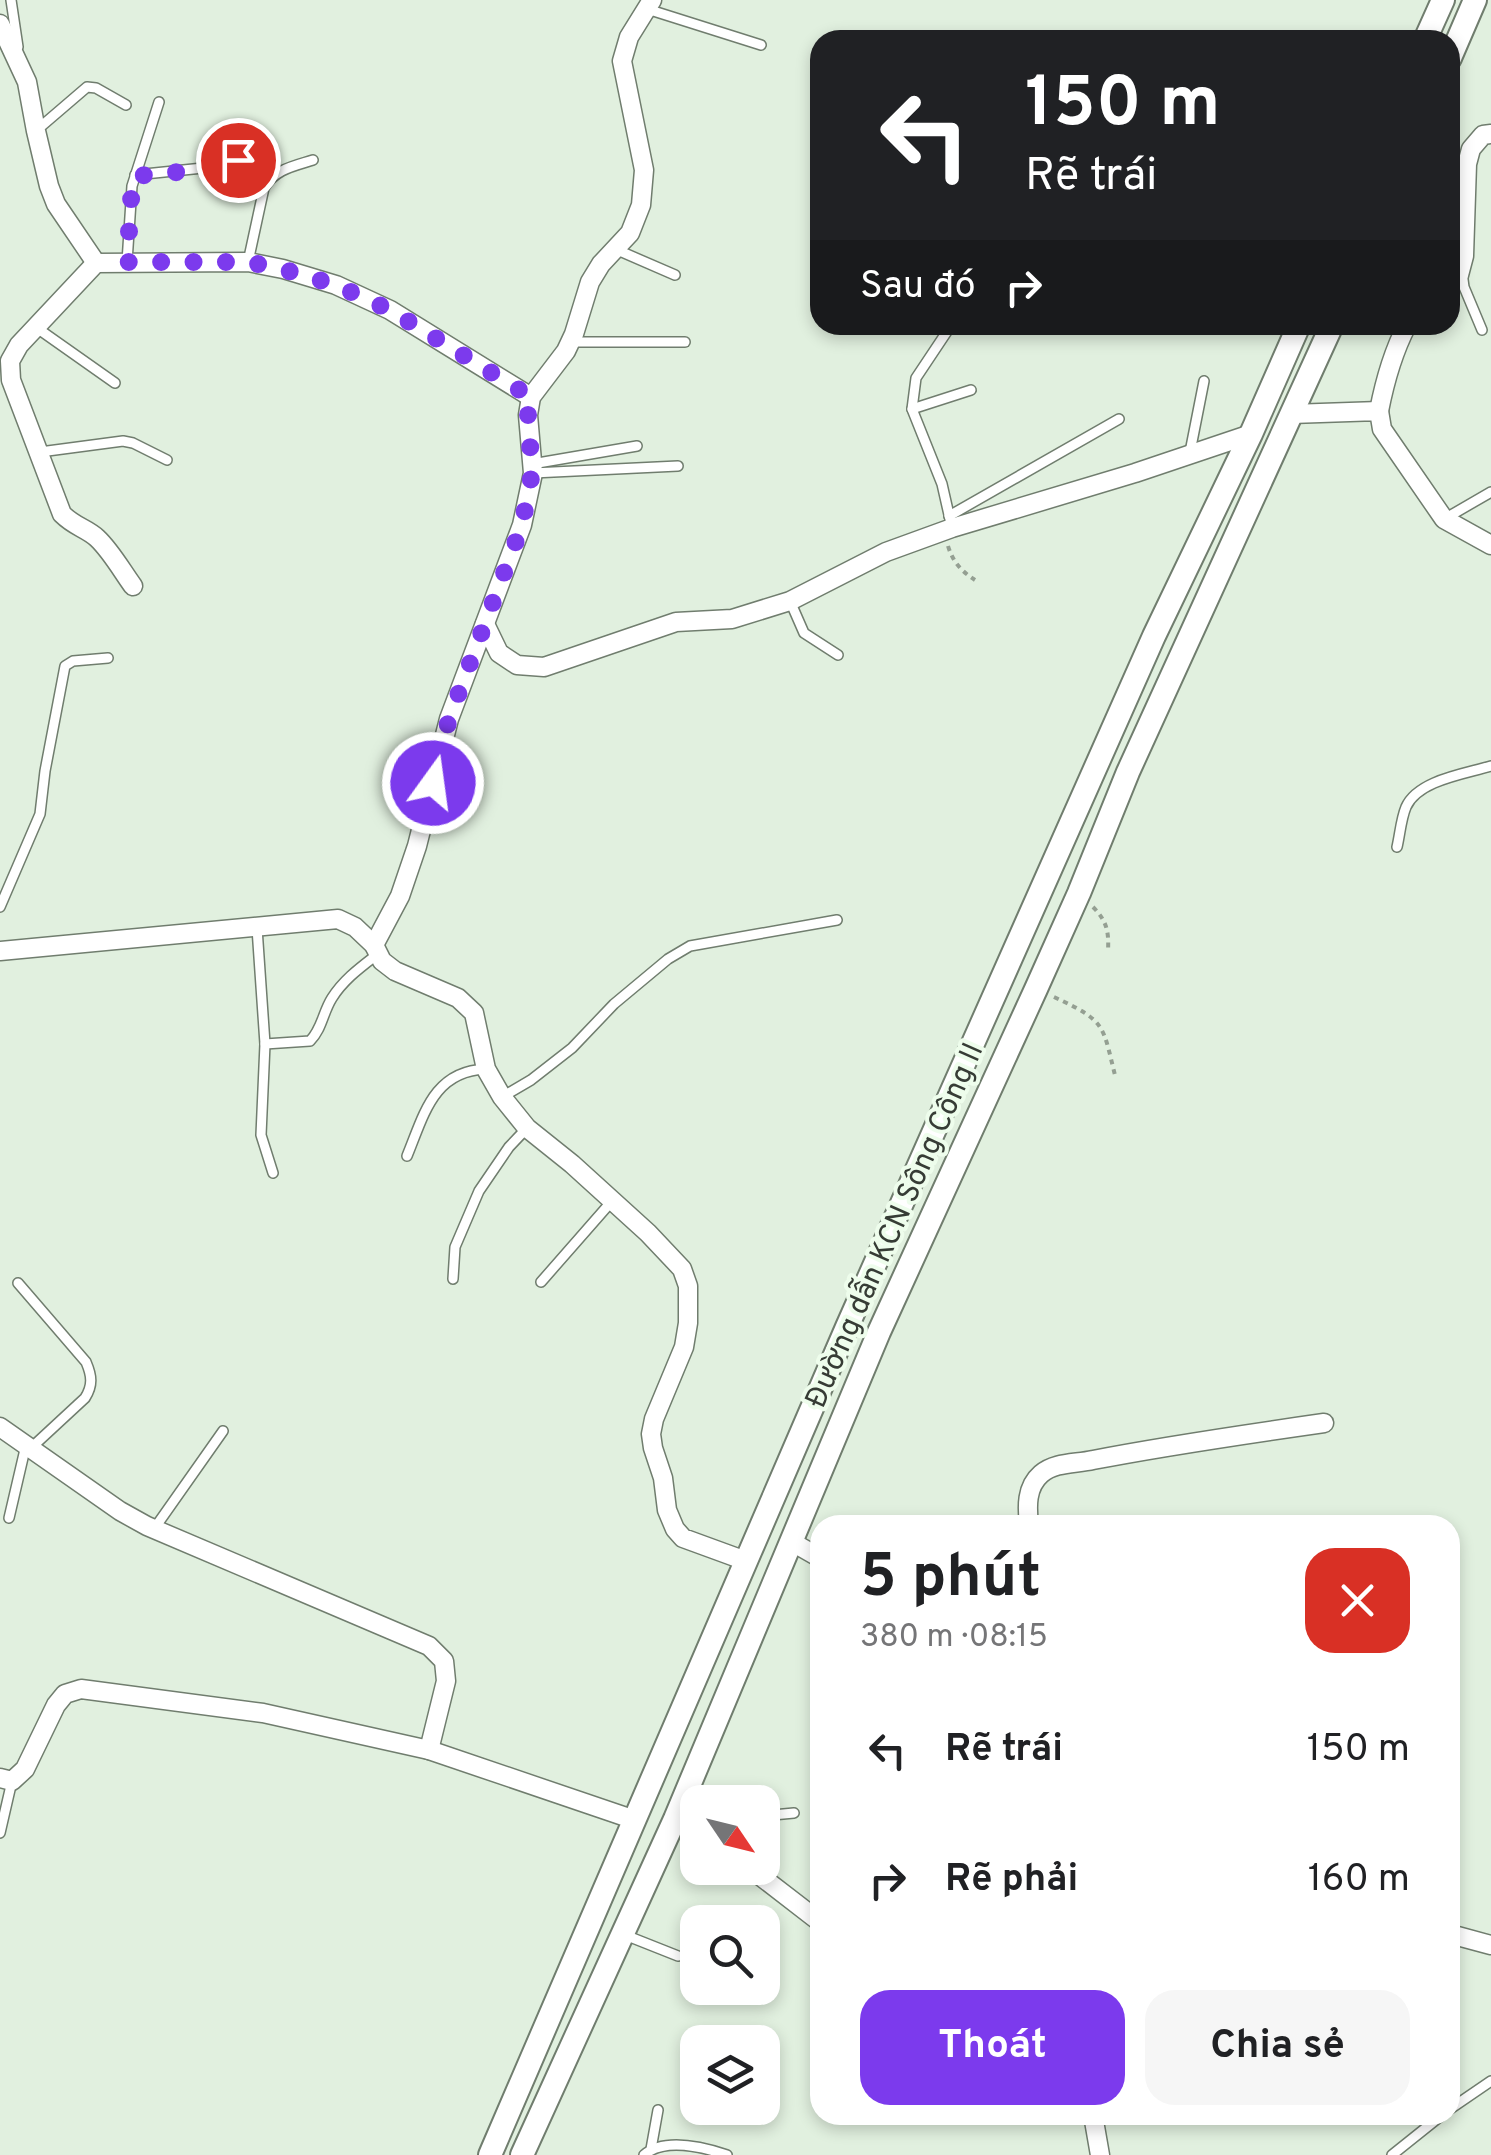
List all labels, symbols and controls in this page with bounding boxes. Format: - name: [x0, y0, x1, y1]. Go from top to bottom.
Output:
- text: 150 m: [1025, 62, 1220, 151]
- icon: left: [860, 70, 990, 200]
- pin: [196, 118, 281, 203]
- icon: arrive: [211, 133, 266, 188]
- text: Rẽ trái: [1025, 149, 1158, 206]
- icon: right: [996, 260, 1051, 315]
- text: Sau đó: [860, 263, 976, 312]
- position arrow: [381, 731, 485, 835]
- street label: Đường dẫn KCN Sông Công II: [796, 1037, 993, 1414]
- text: 5 phút: [860, 1542, 1041, 1618]
- button: close: [1305, 1548, 1410, 1653]
- text: 380 m · 08:15: [860, 1618, 1048, 1658]
- icon: left: [860, 1723, 915, 1778]
- text: Rẽ trái: [945, 1726, 1063, 1775]
- text: 150 m: [1307, 1726, 1410, 1775]
- north arrow: [680, 1785, 780, 1885]
- map controls: [680, 1785, 780, 2125]
- icon: right: [860, 1853, 915, 1908]
- text: Rẽ phải: [945, 1856, 1078, 1905]
- text: 160 m: [1308, 1856, 1410, 1905]
- button: search: [680, 1905, 780, 2005]
- button: Thoát: [860, 1990, 1125, 2105]
- button: Chia sẻ: [1145, 1990, 1410, 2105]
- button: layers: [680, 2025, 780, 2125]

